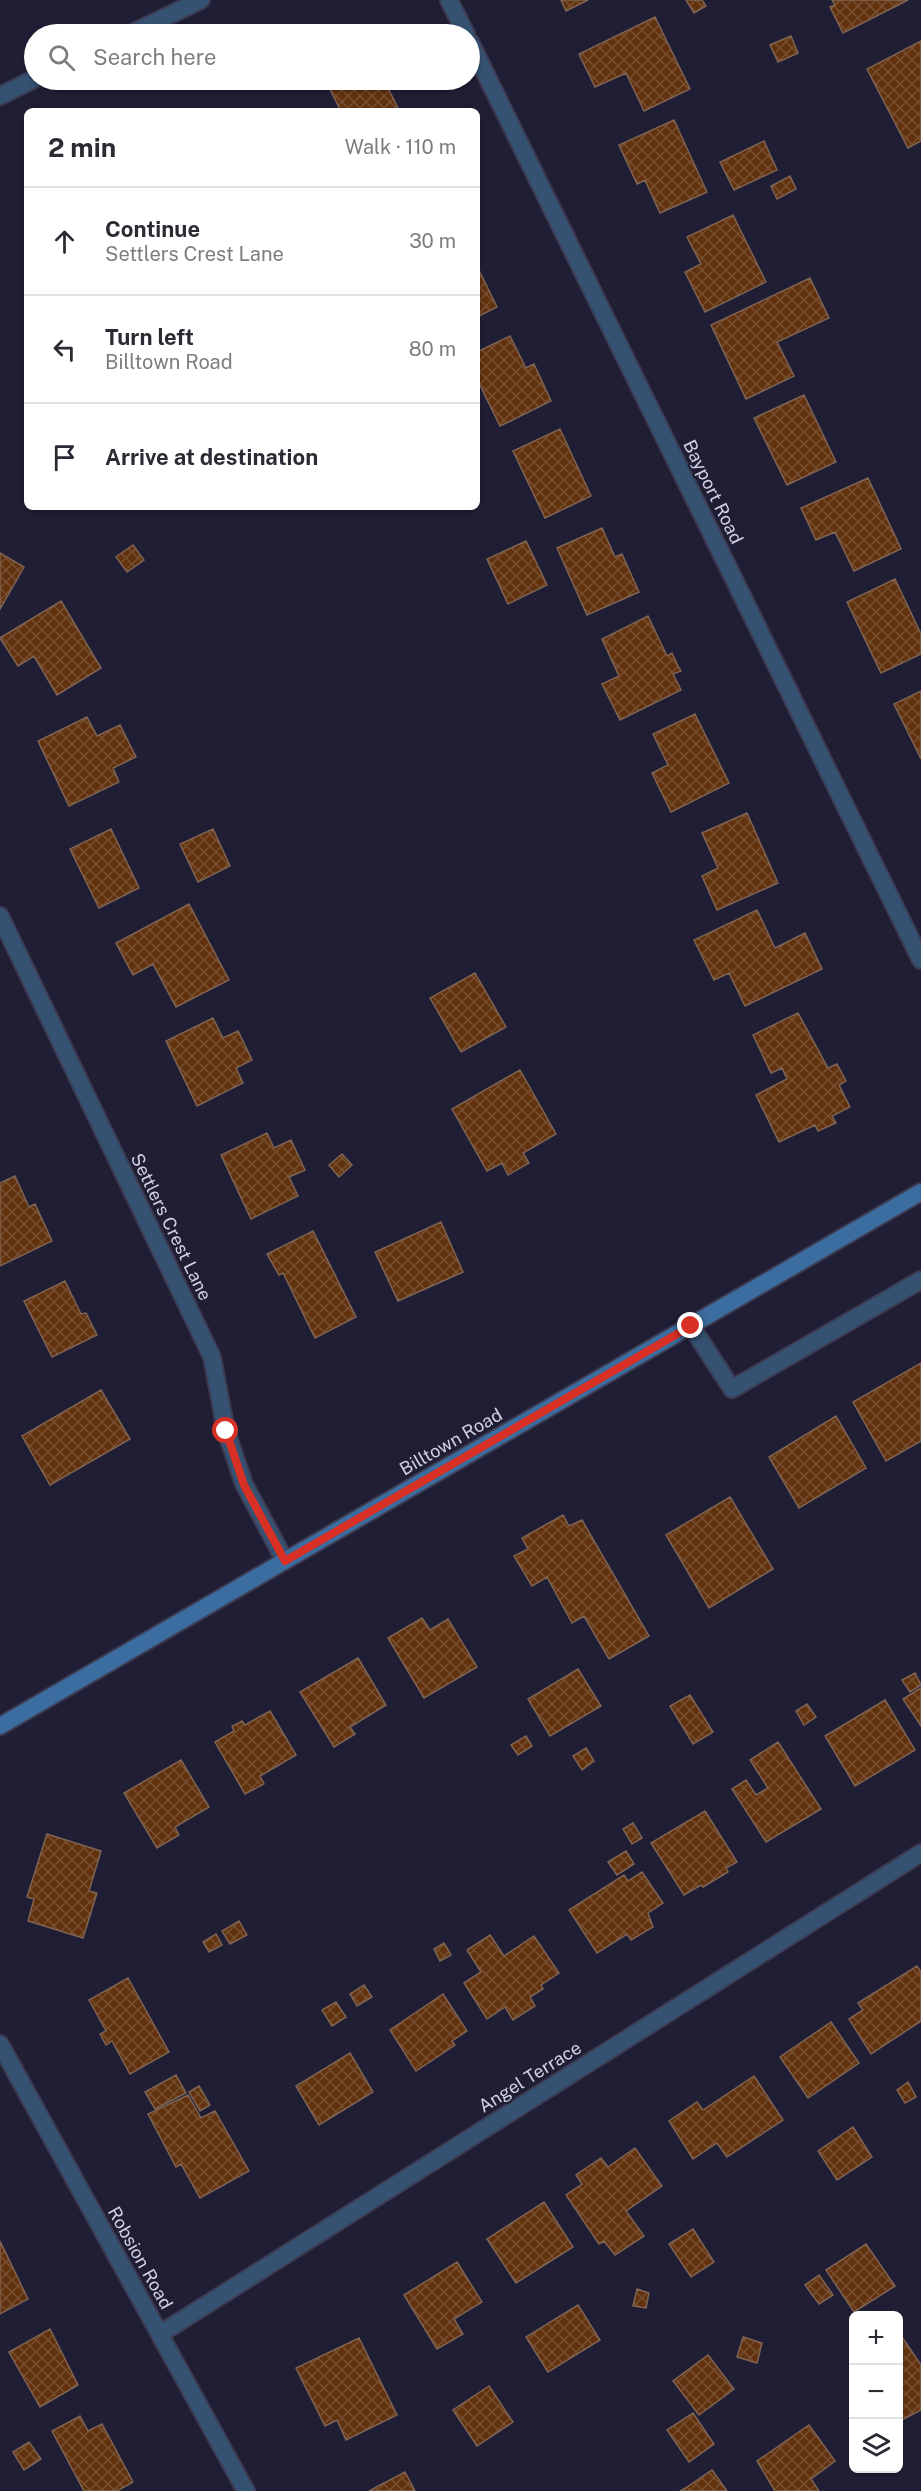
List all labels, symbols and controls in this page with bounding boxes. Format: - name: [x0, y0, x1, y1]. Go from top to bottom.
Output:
- search box: [24, 24, 480, 90]
- icon: search: [45, 41, 78, 74]
- text: Search here: [93, 44, 217, 70]
- text: 2 min: [48, 132, 116, 163]
- text: Walk · 110 m: [345, 135, 456, 159]
- text: Continue: [105, 216, 200, 242]
- icon: ahead: [48, 225, 81, 258]
- text: 30 m: [409, 229, 456, 253]
- text: Settlers Crest Lane: [105, 242, 284, 266]
- text: Turn left: [105, 324, 194, 350]
- icon: left: [48, 333, 81, 366]
- text: 80 m: [409, 337, 456, 361]
- text: Billtown Road: [105, 350, 233, 374]
- street label: Bayport Road: [679, 436, 748, 547]
- icon: arrive: [48, 441, 81, 474]
- text: Arrive at destination: [105, 444, 318, 470]
- street label: Settlers Crest Lane: [127, 1150, 216, 1304]
- route end: [677, 1312, 703, 1338]
- street label: Billtown Road: [396, 1404, 506, 1479]
- route start: [212, 1417, 238, 1443]
- street label: Angel Terrace: [474, 2037, 585, 2117]
- street label: Robsion Road: [104, 2203, 177, 2313]
- map controls: [849, 2311, 903, 2473]
- button: +: [849, 2311, 903, 2365]
- button: −: [849, 2365, 903, 2419]
- button: layers: [849, 2419, 903, 2473]

